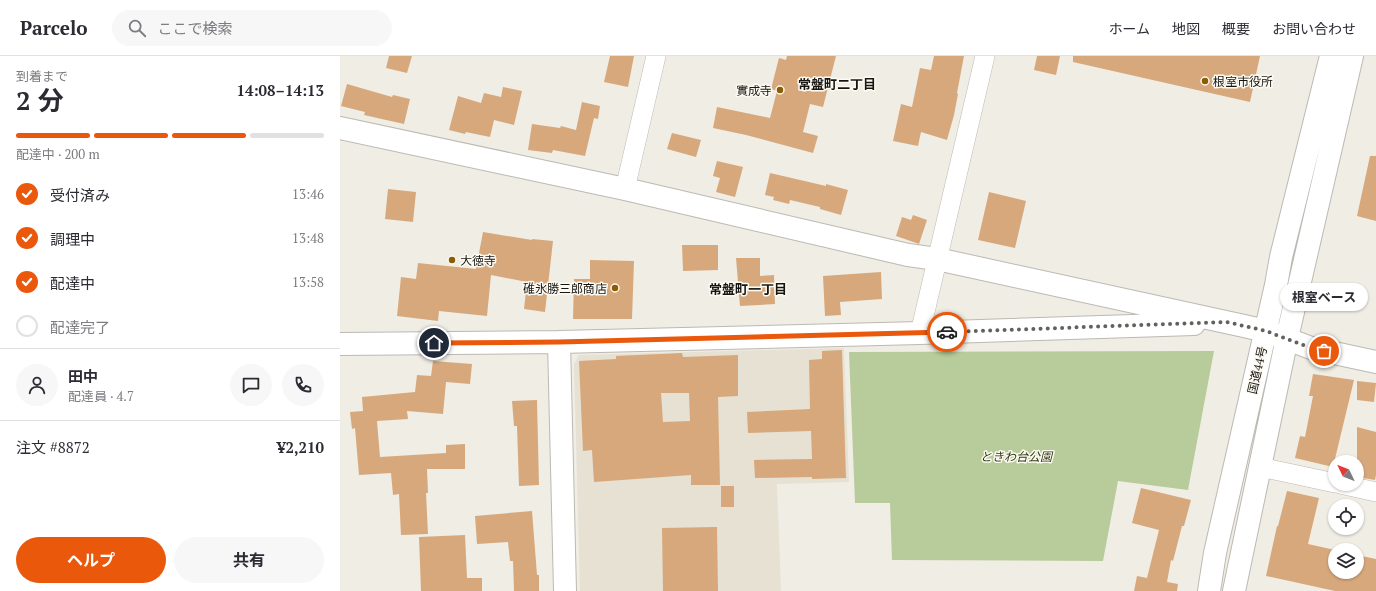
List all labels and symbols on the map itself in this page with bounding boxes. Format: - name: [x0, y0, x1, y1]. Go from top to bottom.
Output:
- place label: 根室市役所: [1213, 74, 1273, 89]
- district label: 常盤町二丁目: [798, 75, 876, 93]
- marker: 根室市役所: [1200, 76, 1210, 86]
- place label: 實成寺: [736, 83, 772, 98]
- marker: 實成寺: [775, 85, 785, 95]
- place label: 大徳寺: [460, 253, 496, 268]
- marker: 大徳寺: [447, 255, 457, 265]
- district label: 常盤町一丁目: [709, 280, 787, 298]
- place label: 碓氷勝三郎商店: [523, 281, 607, 296]
- marker: 碓氷勝三郎商店: [610, 283, 620, 293]
- callout: 根室ベース: [1280, 283, 1368, 311]
- courier: [927, 312, 967, 352]
- pin: [417, 326, 451, 360]
- pin: [1307, 334, 1341, 368]
- street label: 国道44号: [1244, 345, 1270, 395]
- park label: ときわ台公園: [980, 449, 1054, 464]
- north arrow: [1328, 455, 1364, 491]

